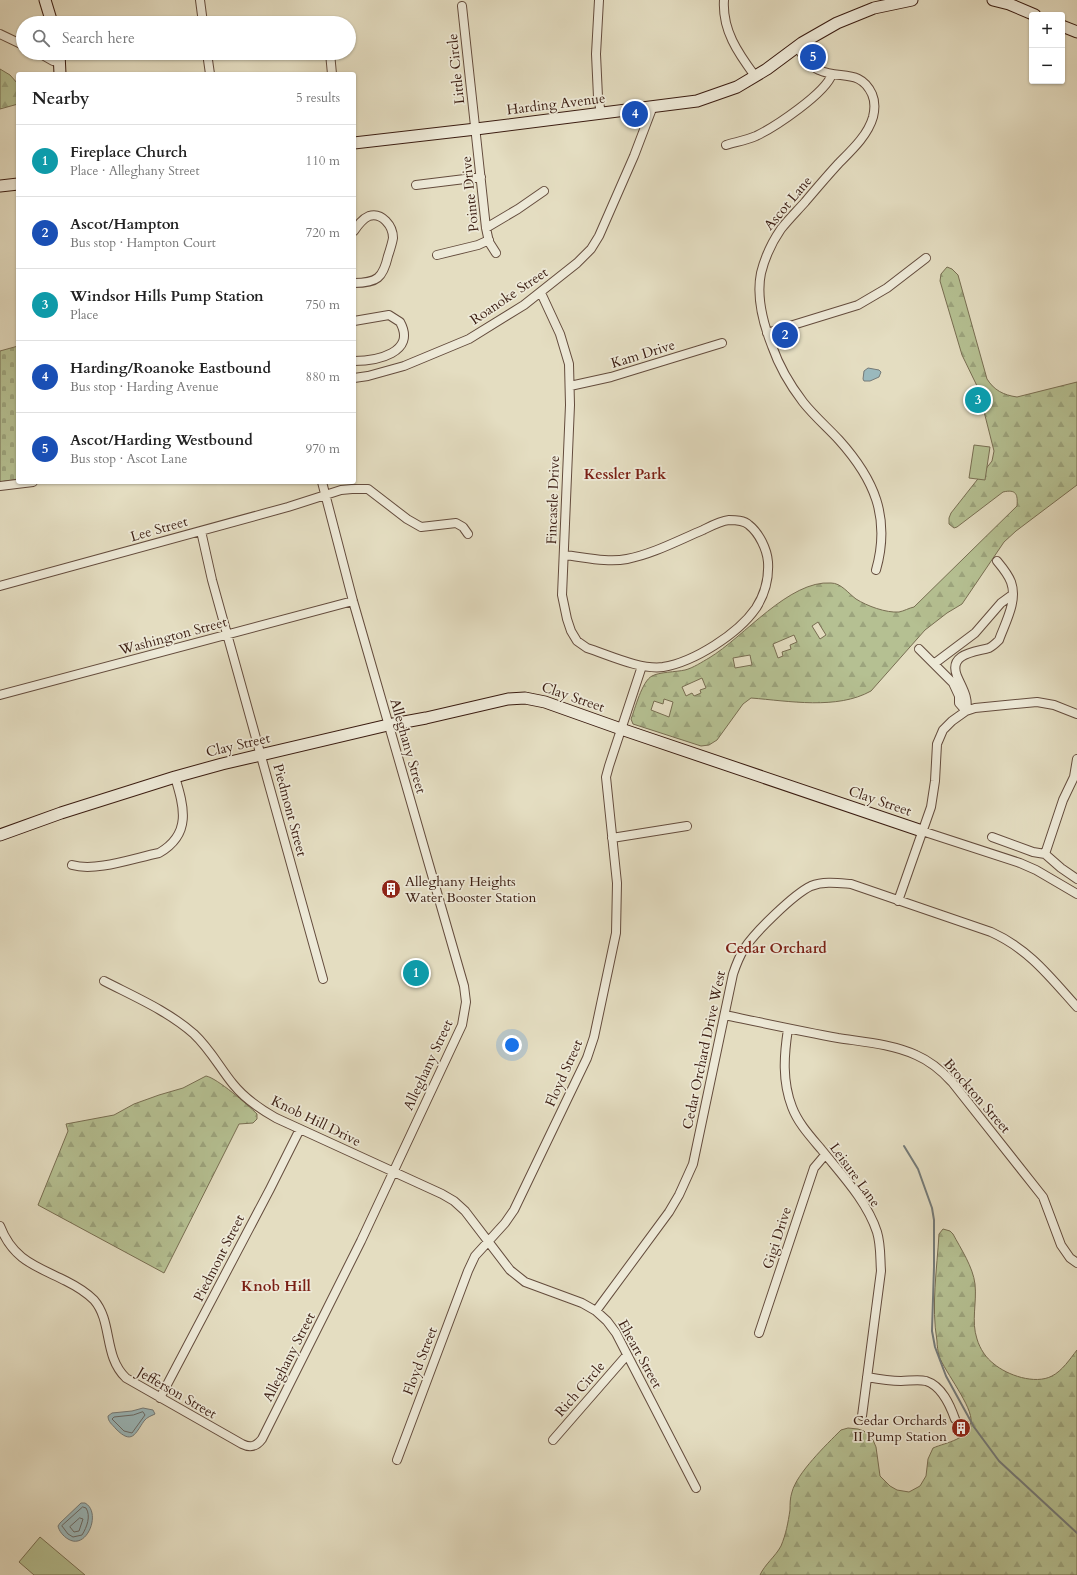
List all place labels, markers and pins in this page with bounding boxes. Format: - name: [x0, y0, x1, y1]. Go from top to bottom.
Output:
- pin: 5: [800, 42, 826, 72]
- pin: 4: [622, 99, 648, 129]
- pin: 2: [772, 320, 798, 350]
- pin: 3: [965, 385, 991, 415]
- place label: Alleghany Heights Water Booster Station: [404, 872, 537, 907]
- building icon: Alleghany Heights Water Booster Station: [380, 878, 402, 900]
- pin: 1: [403, 958, 429, 988]
- place label: Cedar Orchards II Pump Station: [853, 1411, 947, 1446]
- building icon: Cedar Orchards II Pump Station: [950, 1417, 972, 1439]

